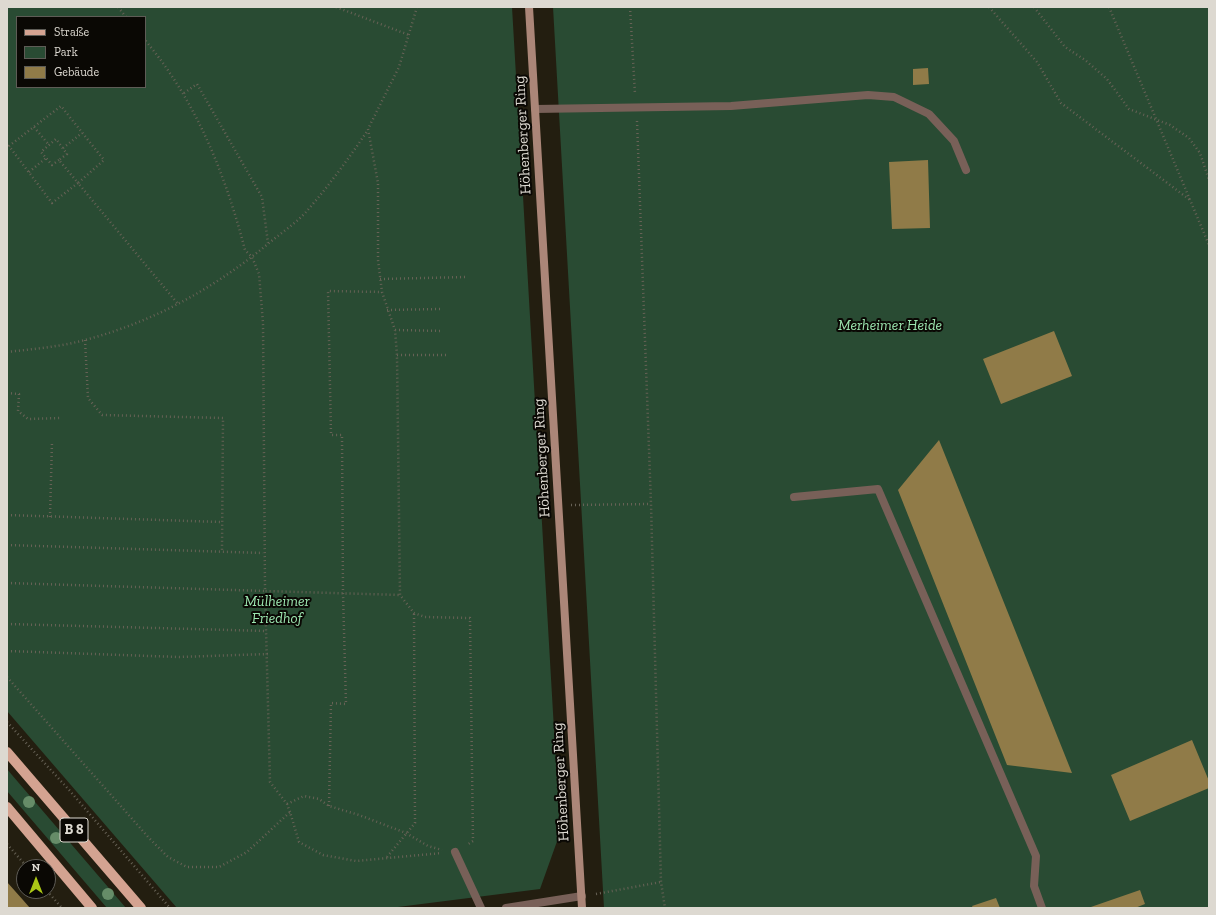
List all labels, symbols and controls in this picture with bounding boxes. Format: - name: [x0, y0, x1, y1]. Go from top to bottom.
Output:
- legend: [16, 16, 146, 88]
- text: Straße: [54, 25, 89, 39]
- text: Park: [54, 45, 78, 59]
- text: Gebäude: [54, 65, 99, 79]
- street label: Höhenberger Ring: [511, 75, 535, 195]
- park label: Merheimer Heide: [838, 317, 942, 335]
- street label: Höhenberger Ring: [530, 398, 554, 518]
- park label: Mülheimer Friedhof: [244, 593, 310, 628]
- street label: Höhenberger Ring: [549, 722, 573, 842]
- road number: B 8: [60, 818, 88, 842]
- north arrow: [16, 859, 56, 899]
- text: N: [32, 861, 40, 874]

